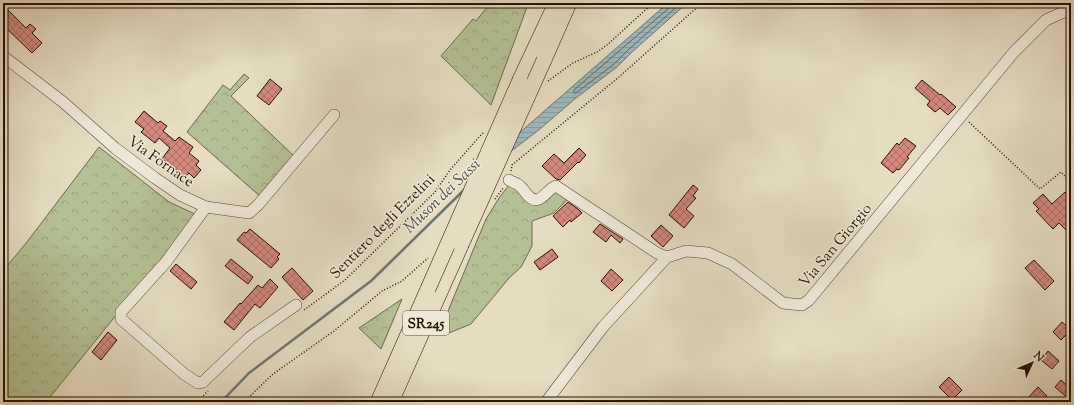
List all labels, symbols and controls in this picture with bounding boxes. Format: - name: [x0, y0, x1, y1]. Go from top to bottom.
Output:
- street label: Via Fornace: [123, 132, 198, 193]
- water label: Muson dei Sassi: [399, 154, 486, 239]
- street label: Sentiero degli Ezzelini: [326, 170, 440, 284]
- street label: Via San Giorgio: [795, 200, 877, 292]
- road number: SR245: [403, 311, 449, 335]
- north arrow: [1012, 343, 1052, 383]
- text: N: [1029, 347, 1047, 366]

